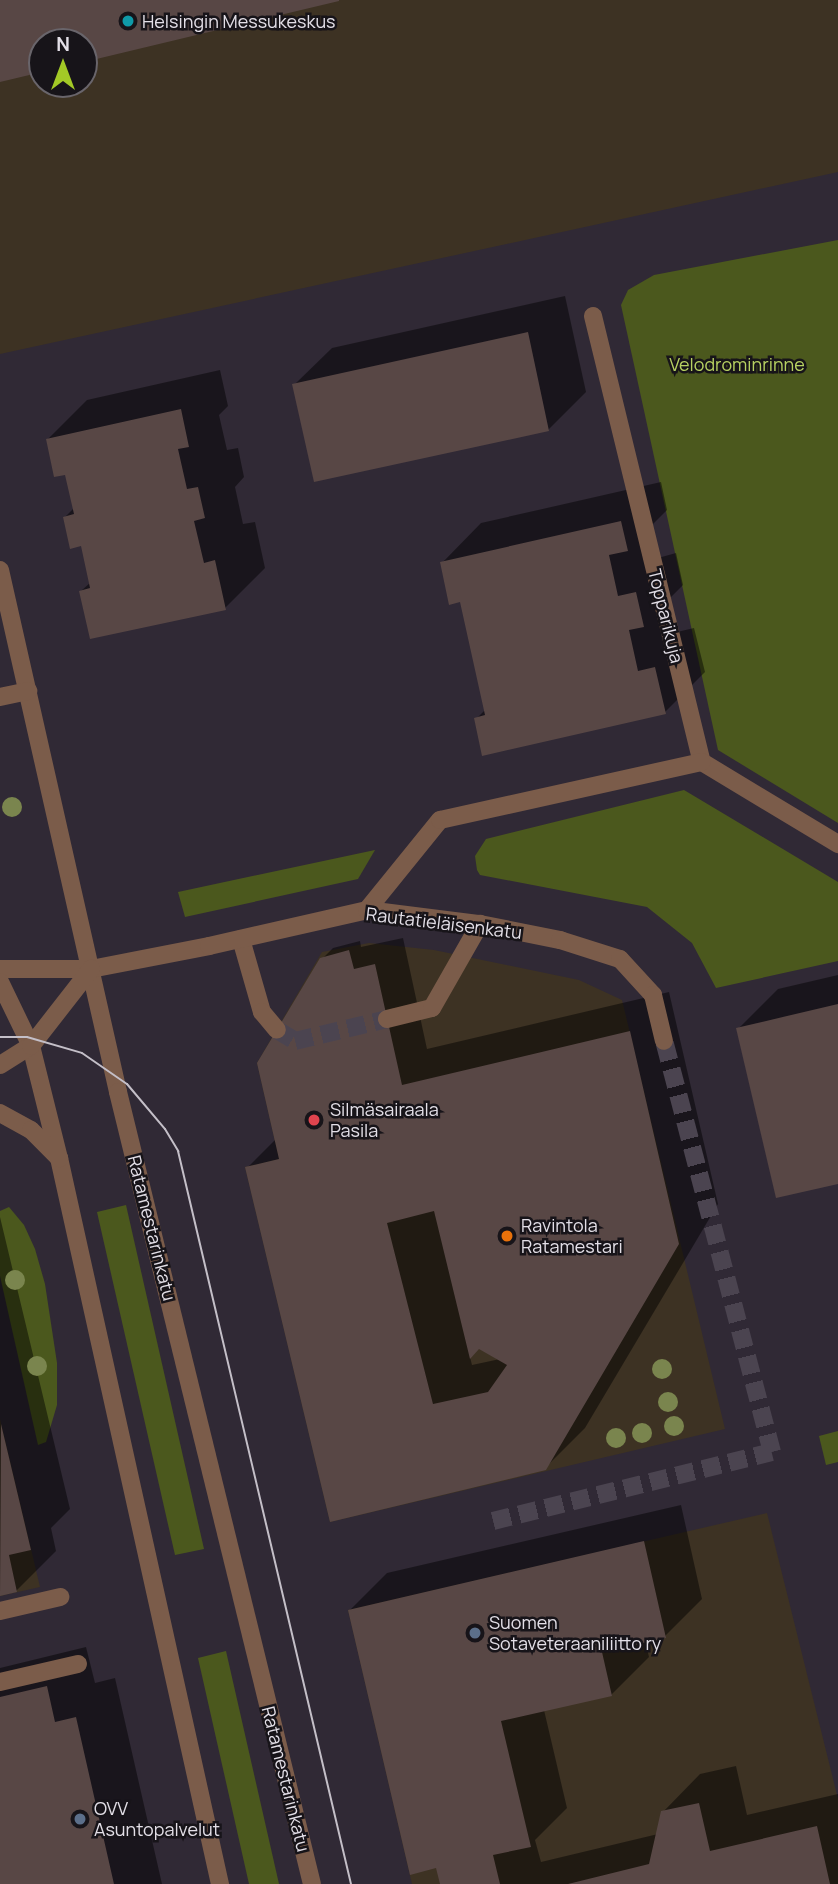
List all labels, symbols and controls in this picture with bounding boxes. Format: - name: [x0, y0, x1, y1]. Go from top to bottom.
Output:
- place label: Helsingin Messukeskus: [142, 10, 336, 32]
- marker: Helsingin Messukeskus: [120, 13, 136, 29]
- north arrow: [28, 28, 98, 98]
- text: N: [56, 31, 70, 57]
- park label: Velodrominrinne: [669, 353, 805, 375]
- street label: Topparikuja: [644, 567, 688, 665]
- street label: Rautatieläisenkatu: [365, 903, 523, 943]
- place label: Silmäsairaala Pasila: [330, 1099, 439, 1142]
- marker: Silmäsairaala Pasila: [304, 1110, 324, 1130]
- street label: Ratamestarinkatu: [123, 1153, 181, 1303]
- place label: Ravintola Ratamestari: [521, 1215, 623, 1258]
- marker: Ravintola Ratamestari: [499, 1228, 515, 1244]
- place label: Suomen Sotaveteraaniliitto ry: [489, 1612, 661, 1654]
- marker: Suomen Sotaveteraaniliitto ry: [467, 1625, 483, 1641]
- street label: Ratamestarinkatu: [257, 1704, 315, 1854]
- place label: OVV Asuntopalvelut: [94, 1798, 220, 1840]
- marker: OVV Asuntopalvelut: [72, 1811, 88, 1827]

